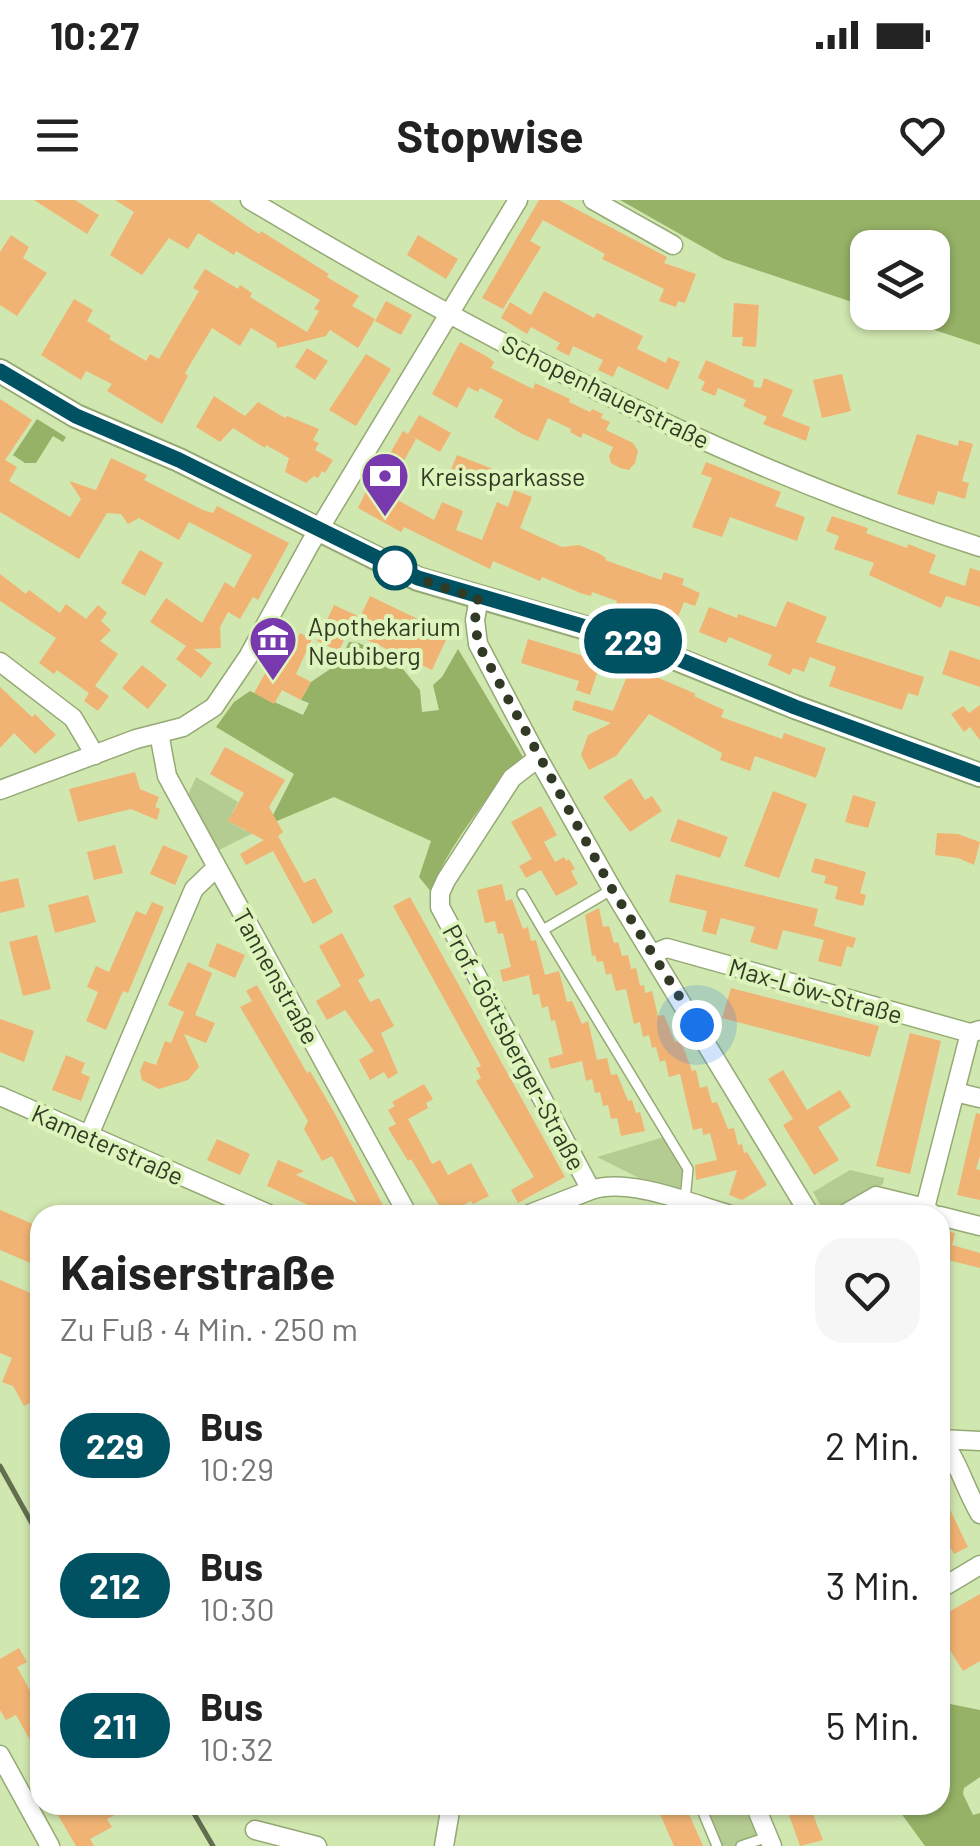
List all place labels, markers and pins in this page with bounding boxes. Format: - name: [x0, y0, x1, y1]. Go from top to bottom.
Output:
- bank icon: Kreissparkasse: [359, 450, 411, 518]
- place label: Kreissparkasse: [420, 461, 585, 491]
- unlabelled marker: [374, 547, 416, 589]
- place label: Apothekarium Neubiberg: [308, 611, 461, 670]
- museum icon: Apothekarium Neubiberg: [247, 614, 299, 682]

